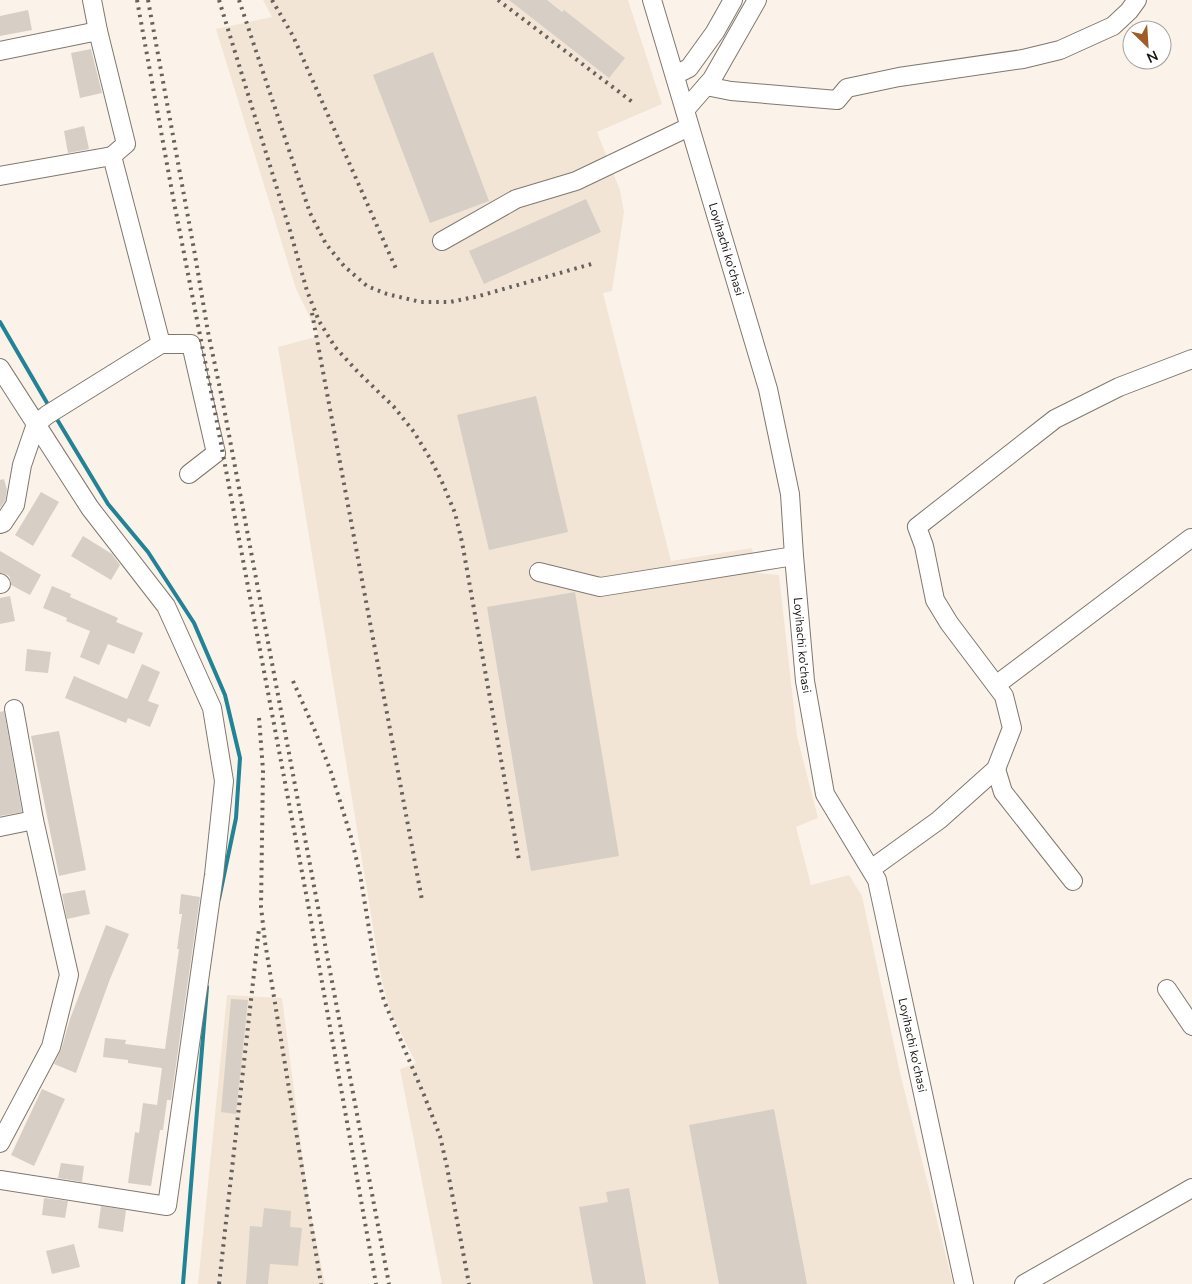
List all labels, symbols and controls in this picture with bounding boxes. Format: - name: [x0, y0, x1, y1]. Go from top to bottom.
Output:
- north arrow: [1122, 20, 1172, 70]
- text: N: [1144, 46, 1161, 67]
- street label: Loyihachi ko'chasi: [705, 201, 748, 297]
- street label: Loyihachi ko'chasi: [790, 597, 815, 694]
- street label: Loyihachi ko'chasi: [895, 997, 930, 1094]

